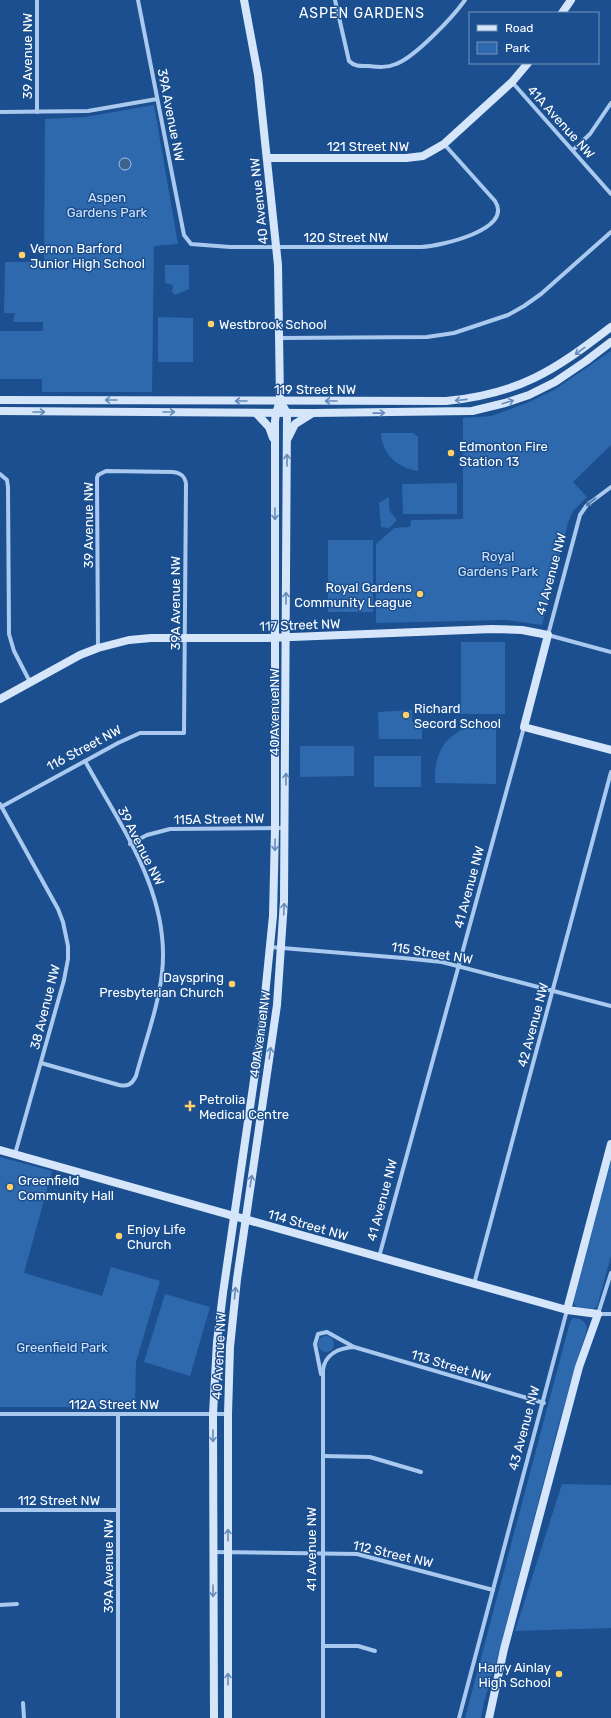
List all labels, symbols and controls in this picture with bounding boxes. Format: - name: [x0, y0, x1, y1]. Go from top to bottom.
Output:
- district label: ASPEN GARDENS: [299, 5, 425, 22]
- legend: [469, 12, 599, 64]
- street label: 39 Avenue NW: [20, 13, 35, 99]
- text: Road: [505, 21, 533, 35]
- text: Park: [505, 41, 531, 55]
- street label: 39A Avenue NW: [155, 67, 187, 163]
- street label: 41A Avenue NW: [524, 83, 598, 161]
- street label: 121 Street NW: [327, 139, 409, 154]
- street label: 40 Avenue NW: [247, 157, 271, 245]
- park label: Aspen Gardens Park: [67, 190, 148, 220]
- street label: 120 Street NW: [304, 230, 388, 245]
- place label: Vernon Barford Junior High School: [30, 241, 145, 272]
- marker: Vernon Barford Junior High School: [17, 250, 27, 260]
- place label: Westbrook School: [219, 317, 327, 332]
- marker: Westbrook School: [206, 319, 216, 329]
- one-way arrow: [575, 347, 586, 355]
- street label: 119 Street NW: [274, 382, 356, 397]
- one-way arrow: [105, 396, 118, 404]
- one-way arrow: [455, 396, 468, 403]
- one-way arrow: [235, 397, 248, 405]
- one-way arrow: [325, 397, 338, 405]
- one-way arrow: [501, 398, 514, 405]
- one-way arrow: [32, 408, 45, 416]
- one-way arrow: [162, 408, 175, 416]
- one-way arrow: [372, 409, 385, 416]
- place label: Edmonton Fire Station 13: [459, 439, 548, 469]
- marker: Edmonton Fire Station 13: [446, 448, 456, 458]
- one-way arrow: [283, 454, 290, 467]
- street label: 39 Avenue NW: [81, 482, 96, 568]
- one-way arrow: [586, 498, 597, 507]
- one-way arrow: [271, 507, 279, 520]
- street label: 41 Avenue NW: [533, 531, 569, 617]
- park label: Royal Gardens Park: [458, 549, 539, 579]
- street label: 39A Avenue NW: [168, 556, 183, 650]
- place label: Royal Gardens Community League: [294, 580, 412, 611]
- marker: Royal Gardens Community League: [415, 589, 425, 599]
- one-way arrow: [282, 592, 290, 605]
- street label: 117 Street NW: [259, 616, 341, 634]
- street label: 40 Avenue NW: [267, 668, 282, 756]
- place label: Richard Secord School: [414, 701, 501, 731]
- marker: Richard Secord School: [401, 710, 411, 720]
- street label: 116 Street NW: [44, 722, 124, 774]
- one-way arrow: [282, 773, 290, 786]
- street label: 39 Avenue NW: [115, 804, 167, 888]
- street label: 115A Street NW: [174, 811, 264, 827]
- one-way arrow: [271, 838, 279, 851]
- street label: 41 Avenue NW: [451, 844, 487, 930]
- one-way arrow: [280, 903, 288, 916]
- street label: 115 Street NW: [390, 939, 474, 967]
- street label: 38 Avenue NW: [27, 963, 63, 1051]
- place label: Dayspring Presbyterian Church: [99, 970, 224, 1000]
- marker: Dayspring Presbyterian Church: [227, 979, 237, 989]
- street label: 42 Avenue NW: [515, 981, 551, 1069]
- street label: 40 Avenue NW: [246, 990, 274, 1078]
- one-way arrow: [266, 1047, 274, 1060]
- place label: Petrolia Medical Centre: [199, 1092, 289, 1122]
- marker: Petrolia Medical Centre: [184, 1100, 196, 1112]
- street label: 41 Avenue NW: [364, 1157, 400, 1243]
- place label: Greenfield Community Hall: [18, 1173, 114, 1203]
- one-way arrow: [248, 1175, 256, 1188]
- marker: Greenfield Community Hall: [5, 1182, 15, 1192]
- street label: 114 Street NW: [266, 1206, 350, 1244]
- place label: Enjoy Life Church: [127, 1222, 186, 1252]
- marker: Enjoy Life Church: [114, 1231, 124, 1241]
- one-way arrow: [231, 1287, 239, 1300]
- street label: 40 Avenue NW: [209, 1312, 229, 1400]
- park label: Greenfield Park: [16, 1340, 108, 1355]
- street label: 113 Street NW: [409, 1347, 493, 1385]
- street label: 43 Avenue NW: [506, 1384, 542, 1472]
- street label: 112A Street NW: [69, 1397, 159, 1412]
- one-way arrow: [209, 1429, 217, 1442]
- street label: 112 Street NW: [18, 1493, 100, 1508]
- street label: 41 Avenue NW: [304, 1507, 319, 1591]
- street label: 39A Avenue NW: [101, 1519, 116, 1613]
- one-way arrow: [224, 1529, 232, 1542]
- street label: 112 Street NW: [351, 1537, 435, 1571]
- one-way arrow: [209, 1584, 217, 1597]
- place label: Harry Ainlay High School: [478, 1660, 551, 1691]
- marker: Harry Ainlay High School: [554, 1669, 564, 1679]
- one-way arrow: [224, 1673, 232, 1686]

